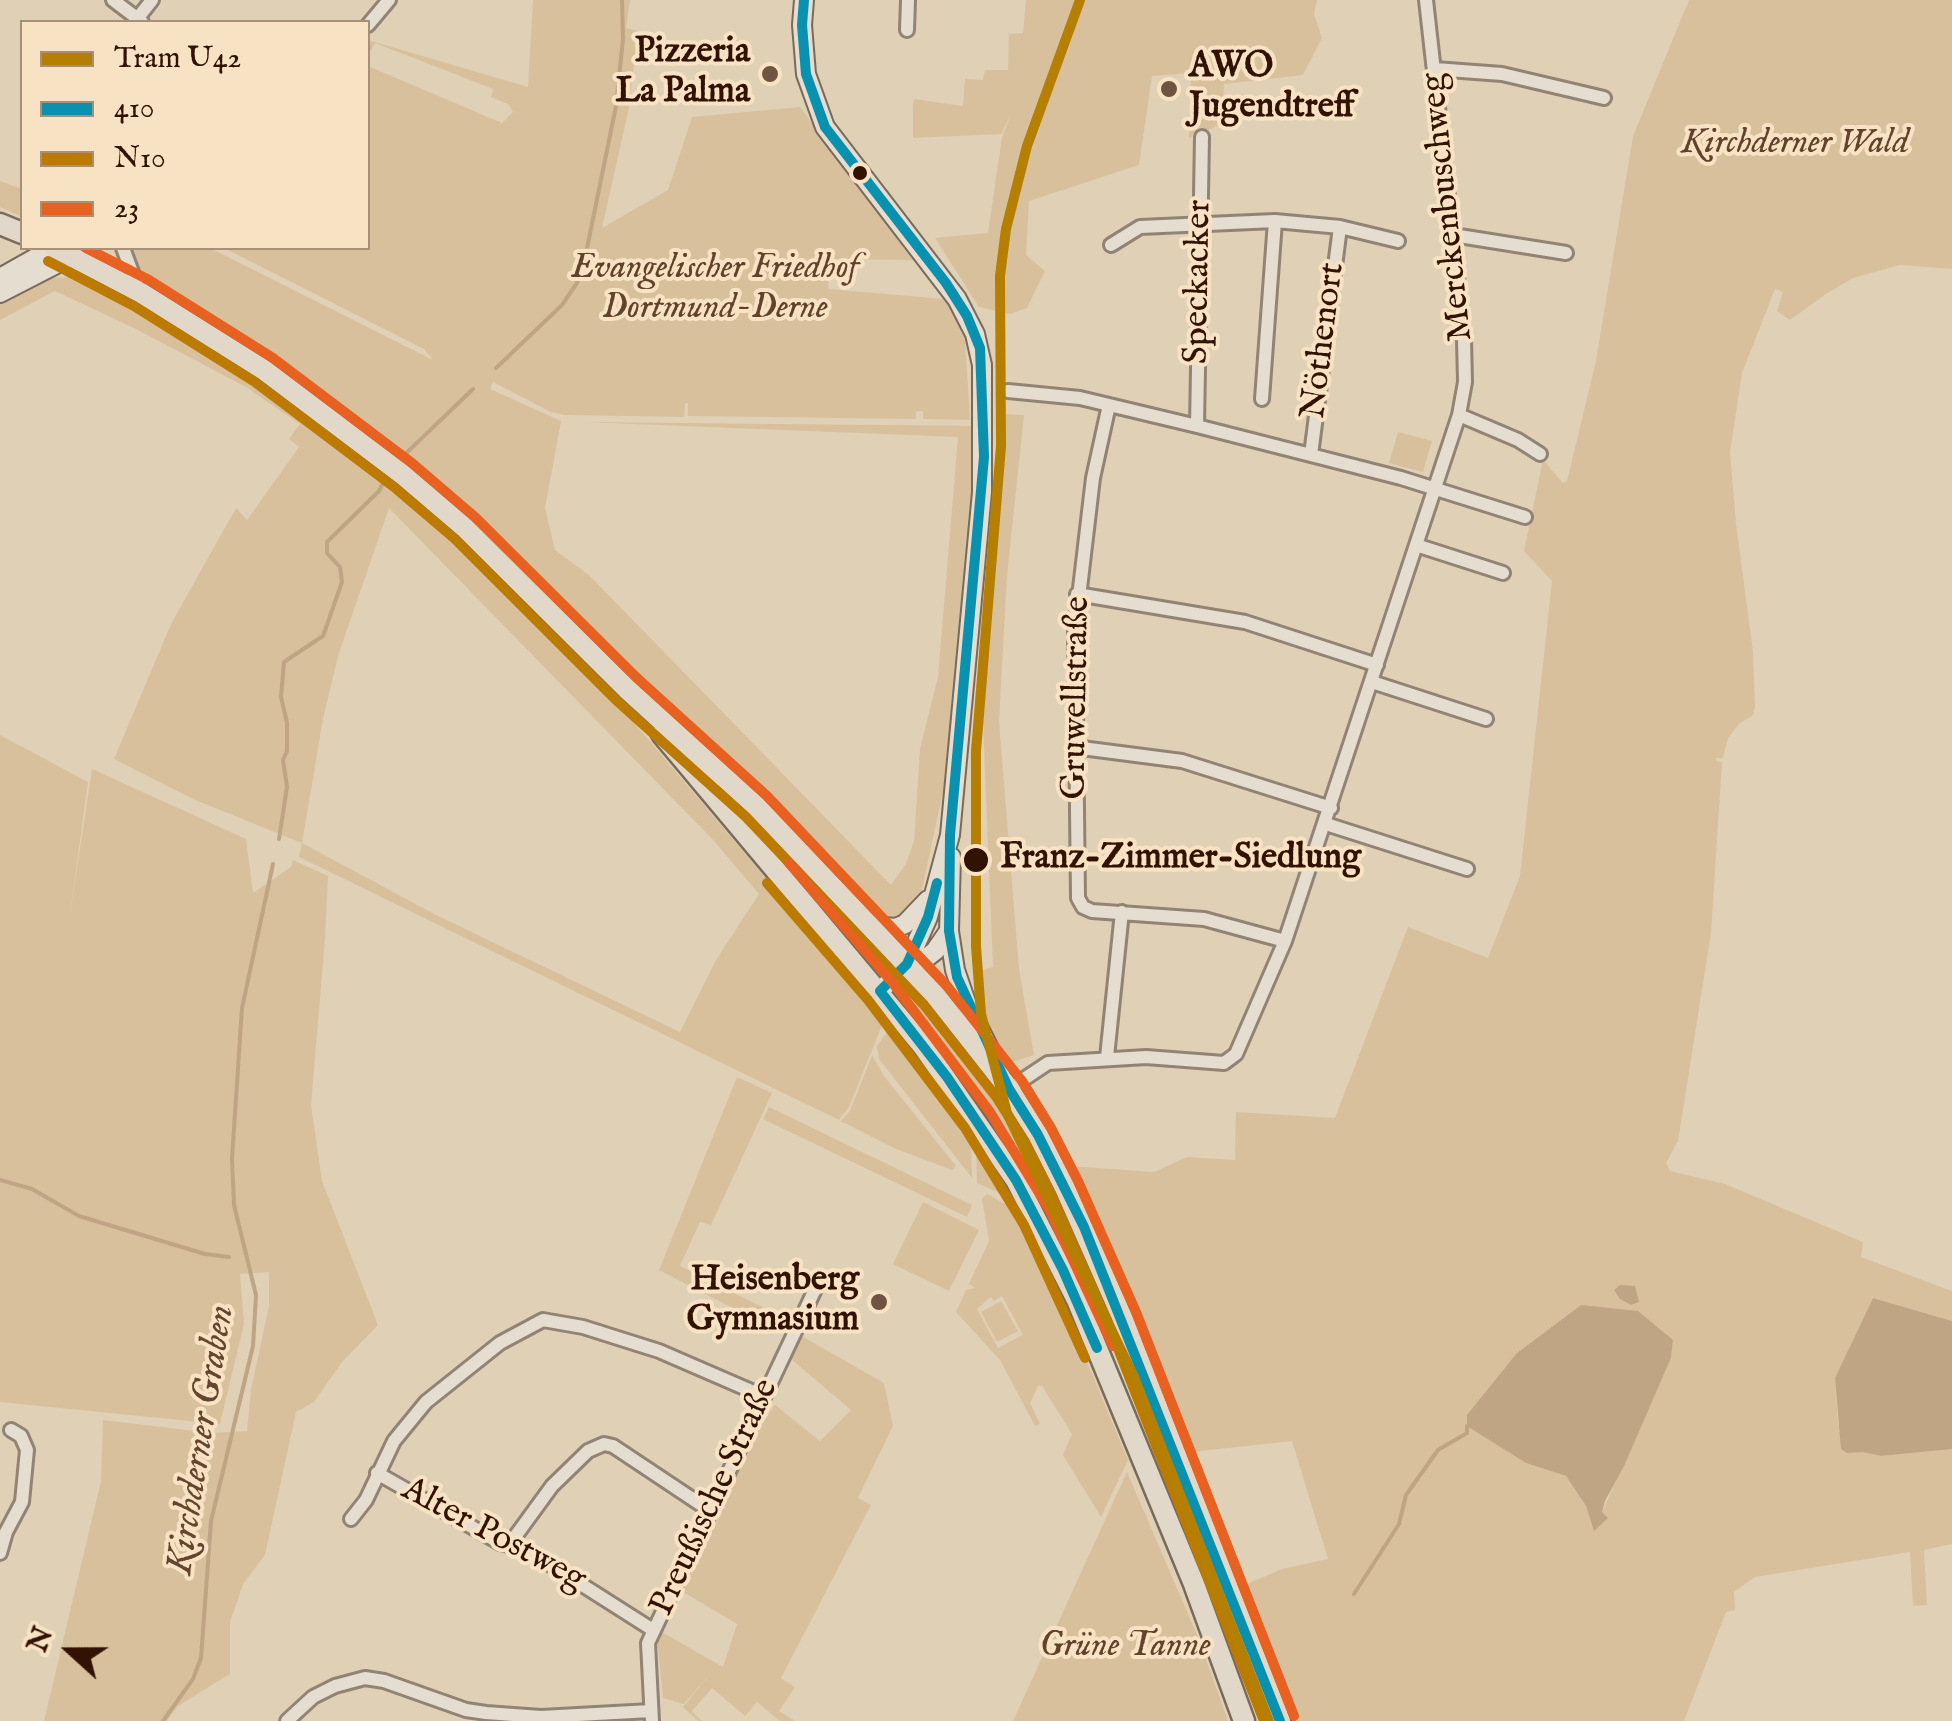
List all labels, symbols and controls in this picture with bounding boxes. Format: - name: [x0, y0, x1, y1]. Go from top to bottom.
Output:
- legend: [20, 20, 370, 250]
- place label: Pizzeria La Palma: [615, 33, 750, 115]
- text: Tram U42: [114, 40, 241, 78]
- place label: AWO Jugendtreff: [1189, 48, 1355, 130]
- marker: Pizzeria La Palma: [759, 63, 781, 85]
- street label: Merckenbuschweg: [1414, 71, 1484, 343]
- marker: AWO Jugendtreff: [1158, 78, 1180, 100]
- text: 410: [114, 90, 154, 128]
- park label: Kirchderner Wald: [1681, 124, 1909, 166]
- text: N10: [114, 140, 166, 178]
- unlabelled marker: [850, 163, 870, 183]
- text: 23: [114, 190, 139, 228]
- street label: Speckacker: [1178, 200, 1222, 364]
- park label: Evangelischer Friedhof Dortmund-Derne: [571, 249, 859, 331]
- street label: Nöthenort: [1295, 261, 1355, 421]
- street label: Gruwellstraße: [1055, 596, 1101, 800]
- place label: Franz-Zimmer-Siedlung: [1000, 839, 1361, 881]
- marker: Franz-Zimmer-Siedlung: [961, 845, 991, 875]
- place label: Heisenberg Gymnasium: [686, 1261, 859, 1343]
- marker: Heisenberg Gymnasium: [868, 1291, 890, 1313]
- water label: Kirchderner Graben: [159, 1302, 247, 1578]
- street label: Preußische Straße: [643, 1373, 789, 1623]
- street label: Alter Postweg: [394, 1470, 592, 1602]
- north arrow: [20, 1601, 120, 1701]
- text: N: [21, 1622, 62, 1658]
- park label: Grüne Tanne: [1039, 1627, 1211, 1669]

